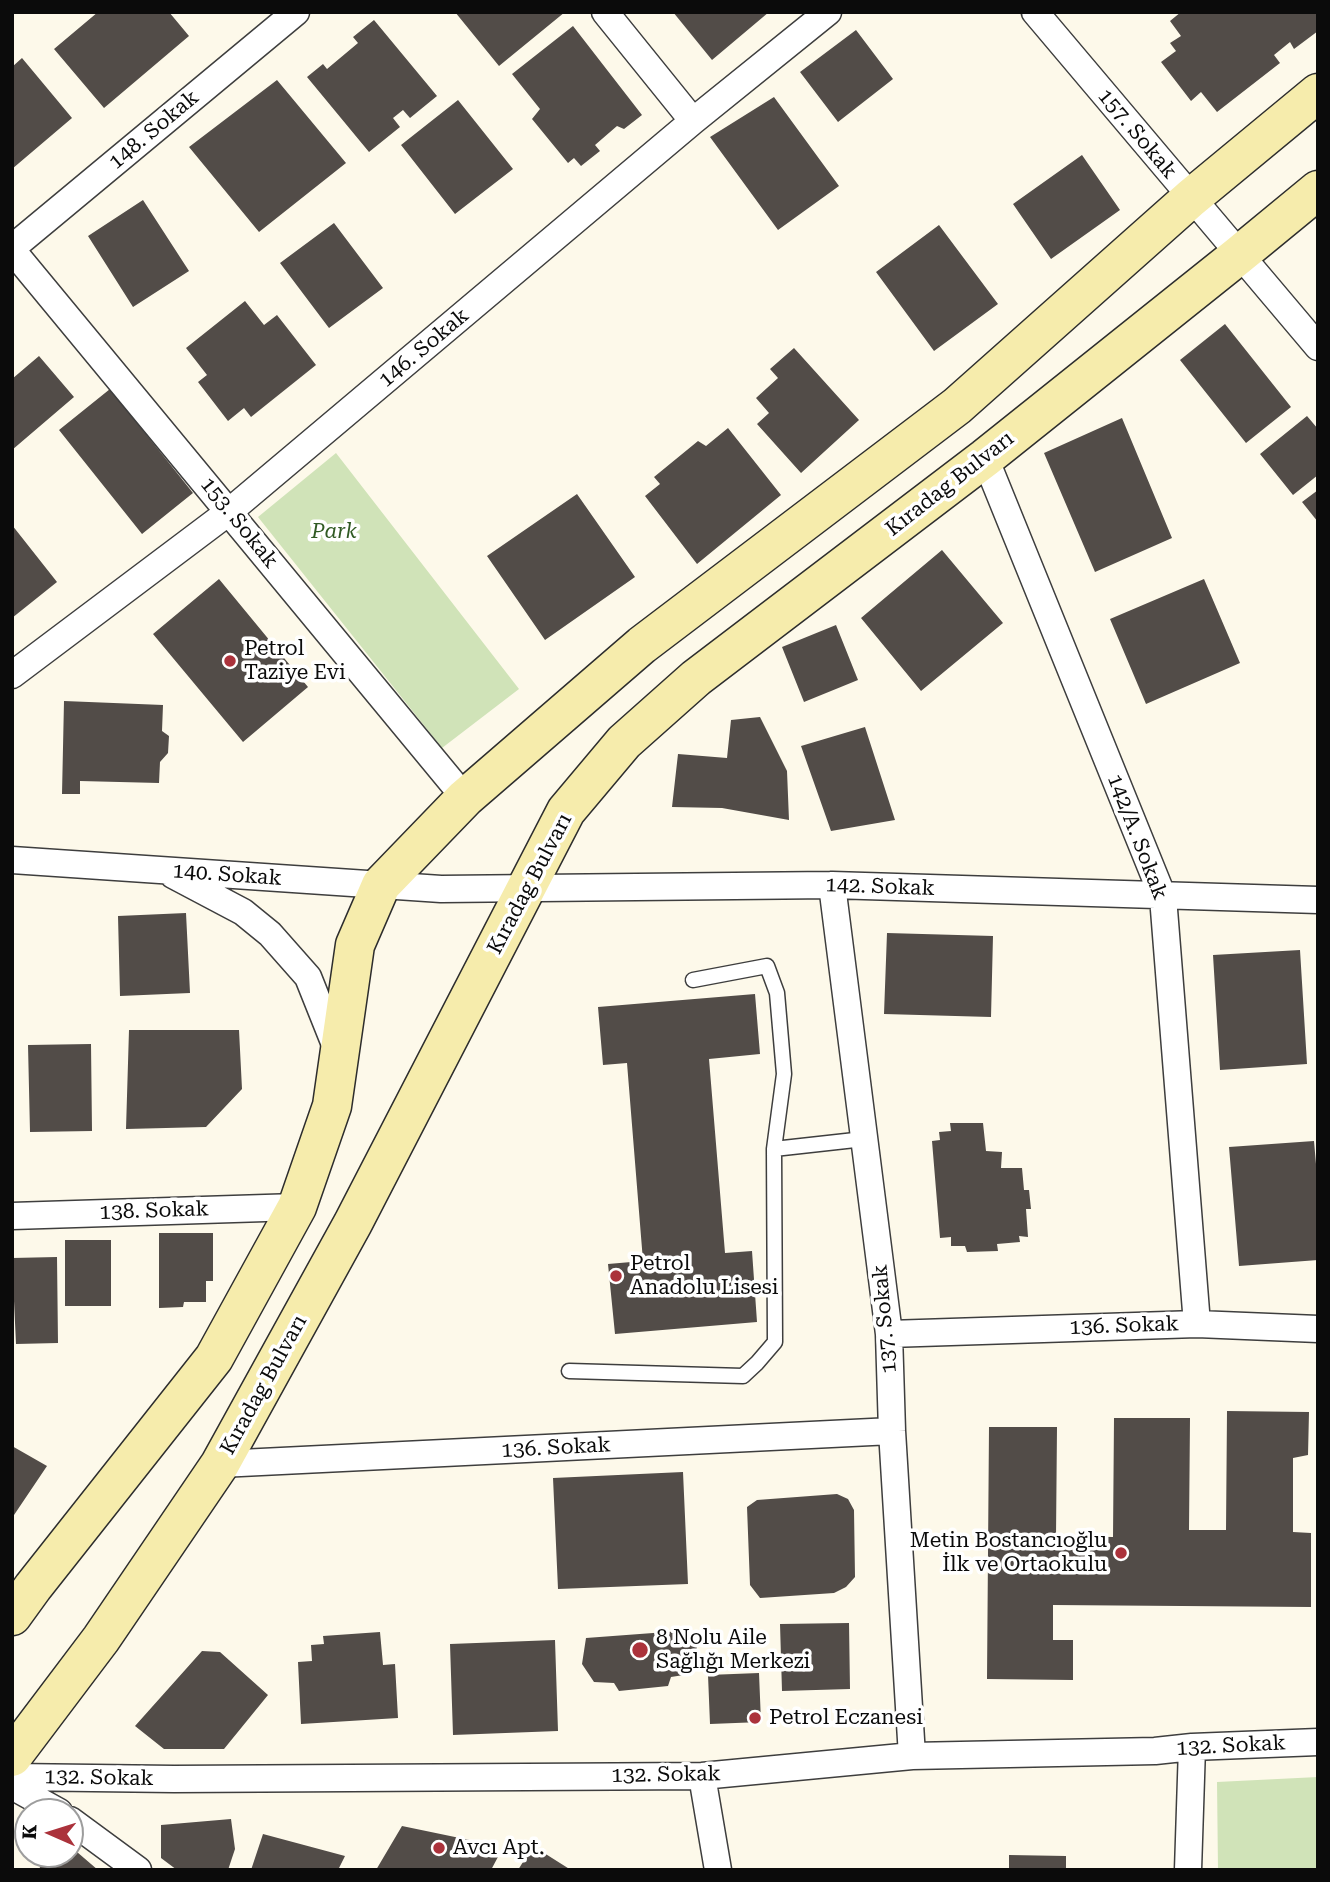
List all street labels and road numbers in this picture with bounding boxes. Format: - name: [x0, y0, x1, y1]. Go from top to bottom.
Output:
- street label: 157. Sokak: [1092, 84, 1182, 184]
- street label: 148. Sokak: [104, 85, 204, 175]
- street label: 146. Sokak: [374, 303, 474, 393]
- street label: Kıradag Bulvarı: [881, 426, 1019, 542]
- street label: 153. Sokak: [195, 472, 283, 574]
- street label: 142/A. Sokak: [1102, 771, 1172, 903]
- street label: Kıradag Bulvarı: [482, 809, 578, 959]
- street label: 140. Sokak: [171, 859, 283, 891]
- street label: 142. Sokak: [825, 872, 935, 902]
- street label: 138. Sokak: [99, 1196, 209, 1226]
- street label: 137. Sokak: [868, 1263, 902, 1375]
- street label: Kıradag Bulvarı: [215, 1311, 313, 1459]
- street label: 136. Sokak: [1069, 1311, 1179, 1341]
- street label: 136. Sokak: [501, 1433, 611, 1463]
- street label: 132. Sokak: [1176, 1731, 1286, 1761]
- street label: 132. Sokak: [611, 1761, 721, 1789]
- street label: 132. Sokak: [44, 1764, 154, 1792]

